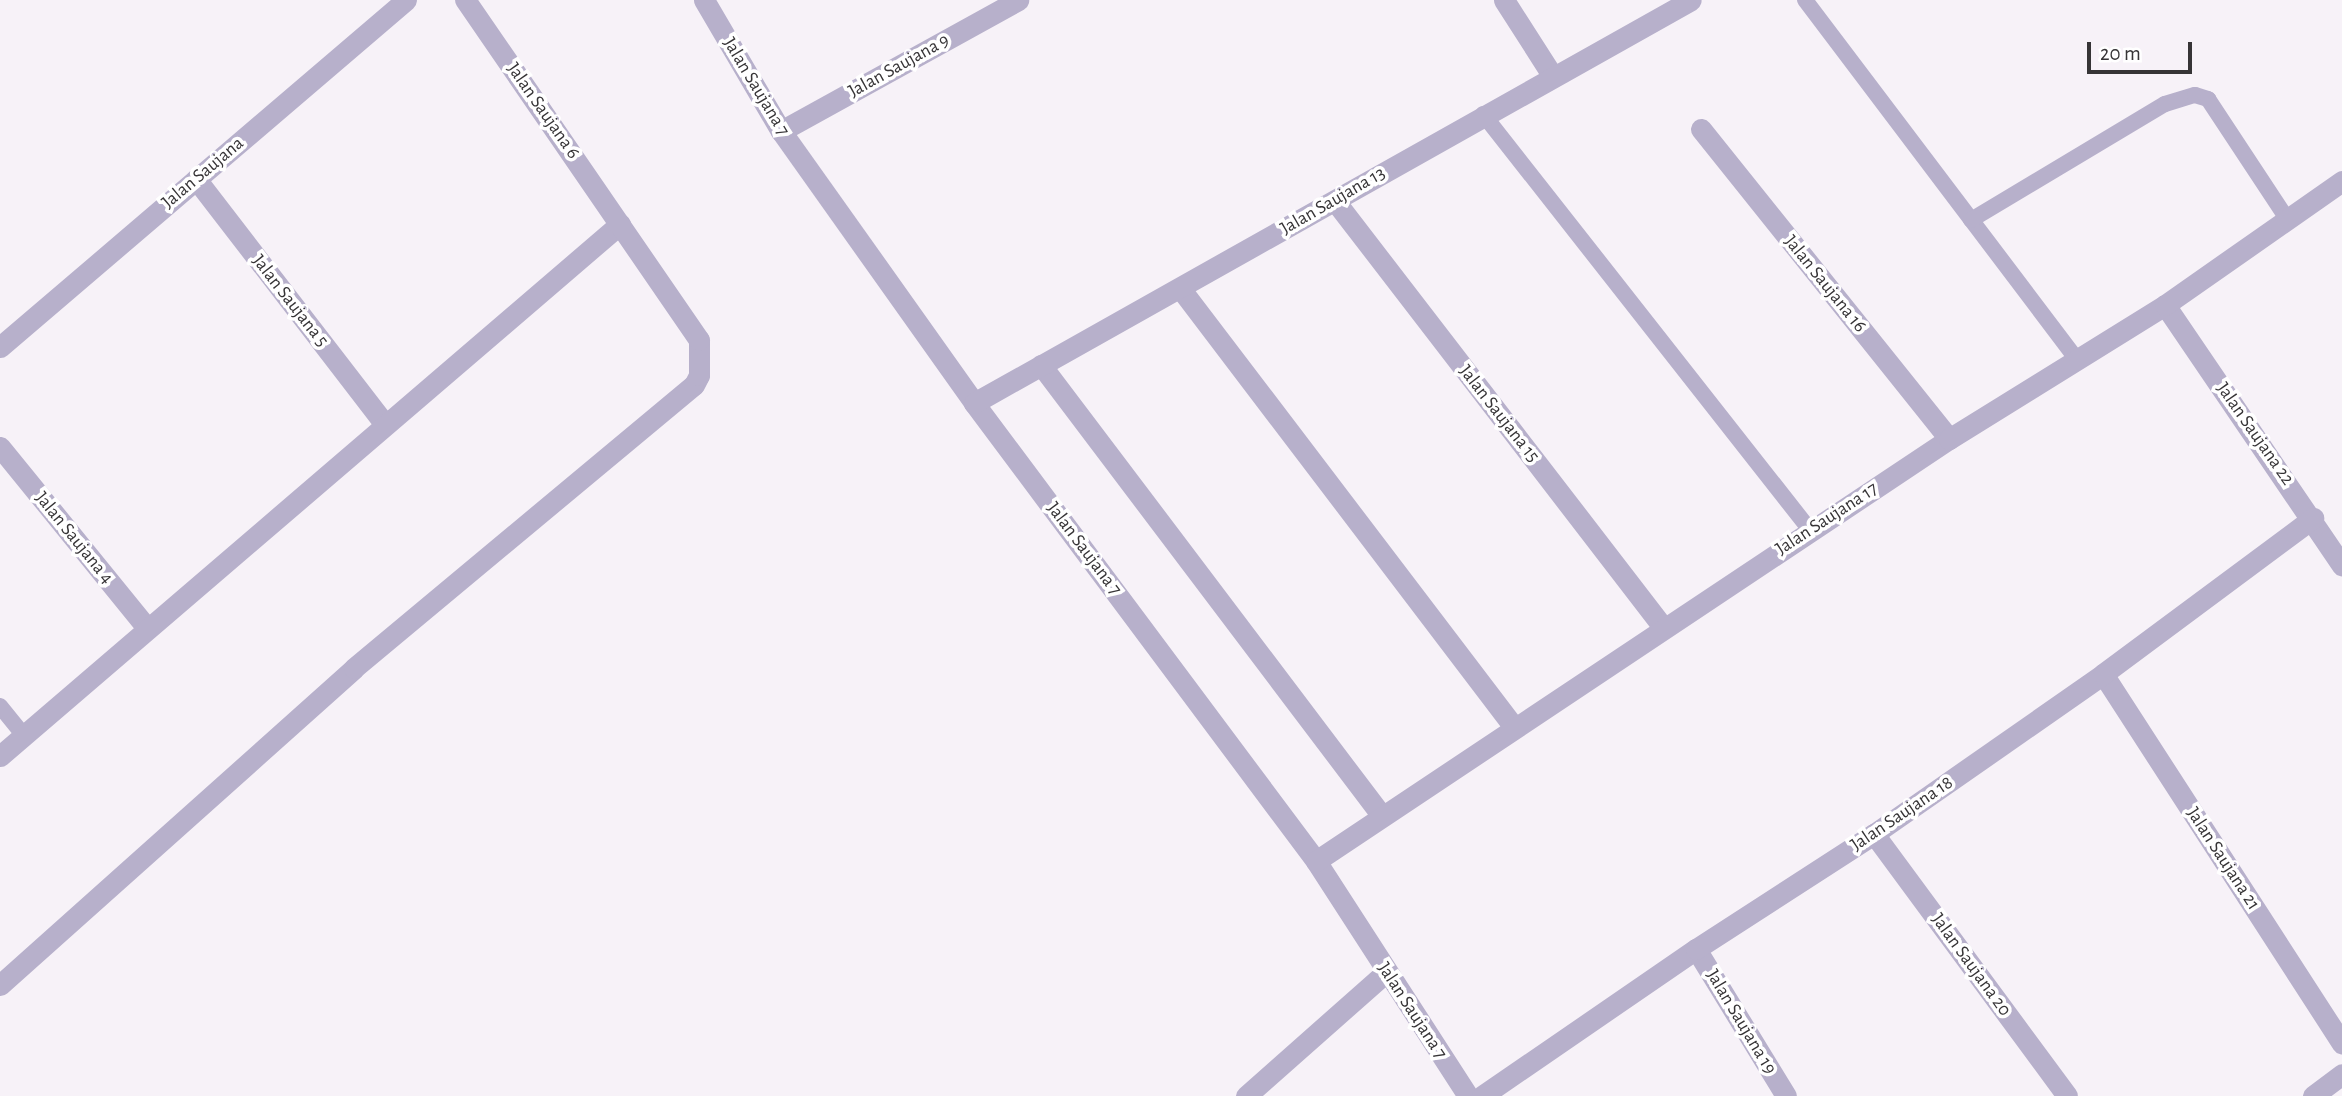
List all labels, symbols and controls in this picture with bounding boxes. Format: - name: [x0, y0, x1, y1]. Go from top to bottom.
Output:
- scale bar: [2090, 28, 2195, 72]
- street label: Jalan Saujana 9: [845, 29, 953, 103]
- street label: Jalan Saujana 7: [718, 34, 794, 140]
- text: 20 m: [2100, 43, 2141, 64]
- street label: Jalan Saujana 6: [502, 59, 584, 163]
- street label: Jalan Saujana: [157, 132, 249, 214]
- street label: Jalan Saujana 13: [1277, 162, 1389, 240]
- street label: Jalan Saujana 16: [1779, 231, 1871, 337]
- street label: Jalan Saujana 5: [247, 250, 333, 352]
- street label: Jalan Saujana 15: [1454, 361, 1544, 467]
- street label: Jalan Saujana 22: [2211, 378, 2299, 490]
- street label: Jalan Saujana 17: [1772, 477, 1882, 561]
- street label: Jalan Saujana 4: [30, 487, 118, 589]
- street label: Jalan Saujana 7: [1042, 498, 1126, 600]
- street label: Jalan Saujana 18: [1847, 771, 1957, 857]
- street label: Jalan Saujana 21: [2181, 803, 2265, 915]
- street label: Jalan Saujana 20: [1926, 909, 2016, 1021]
- street label: Jalan Saujana 7: [1372, 958, 1452, 1064]
- street label: Jalan Saujana 19: [1701, 965, 1781, 1079]

